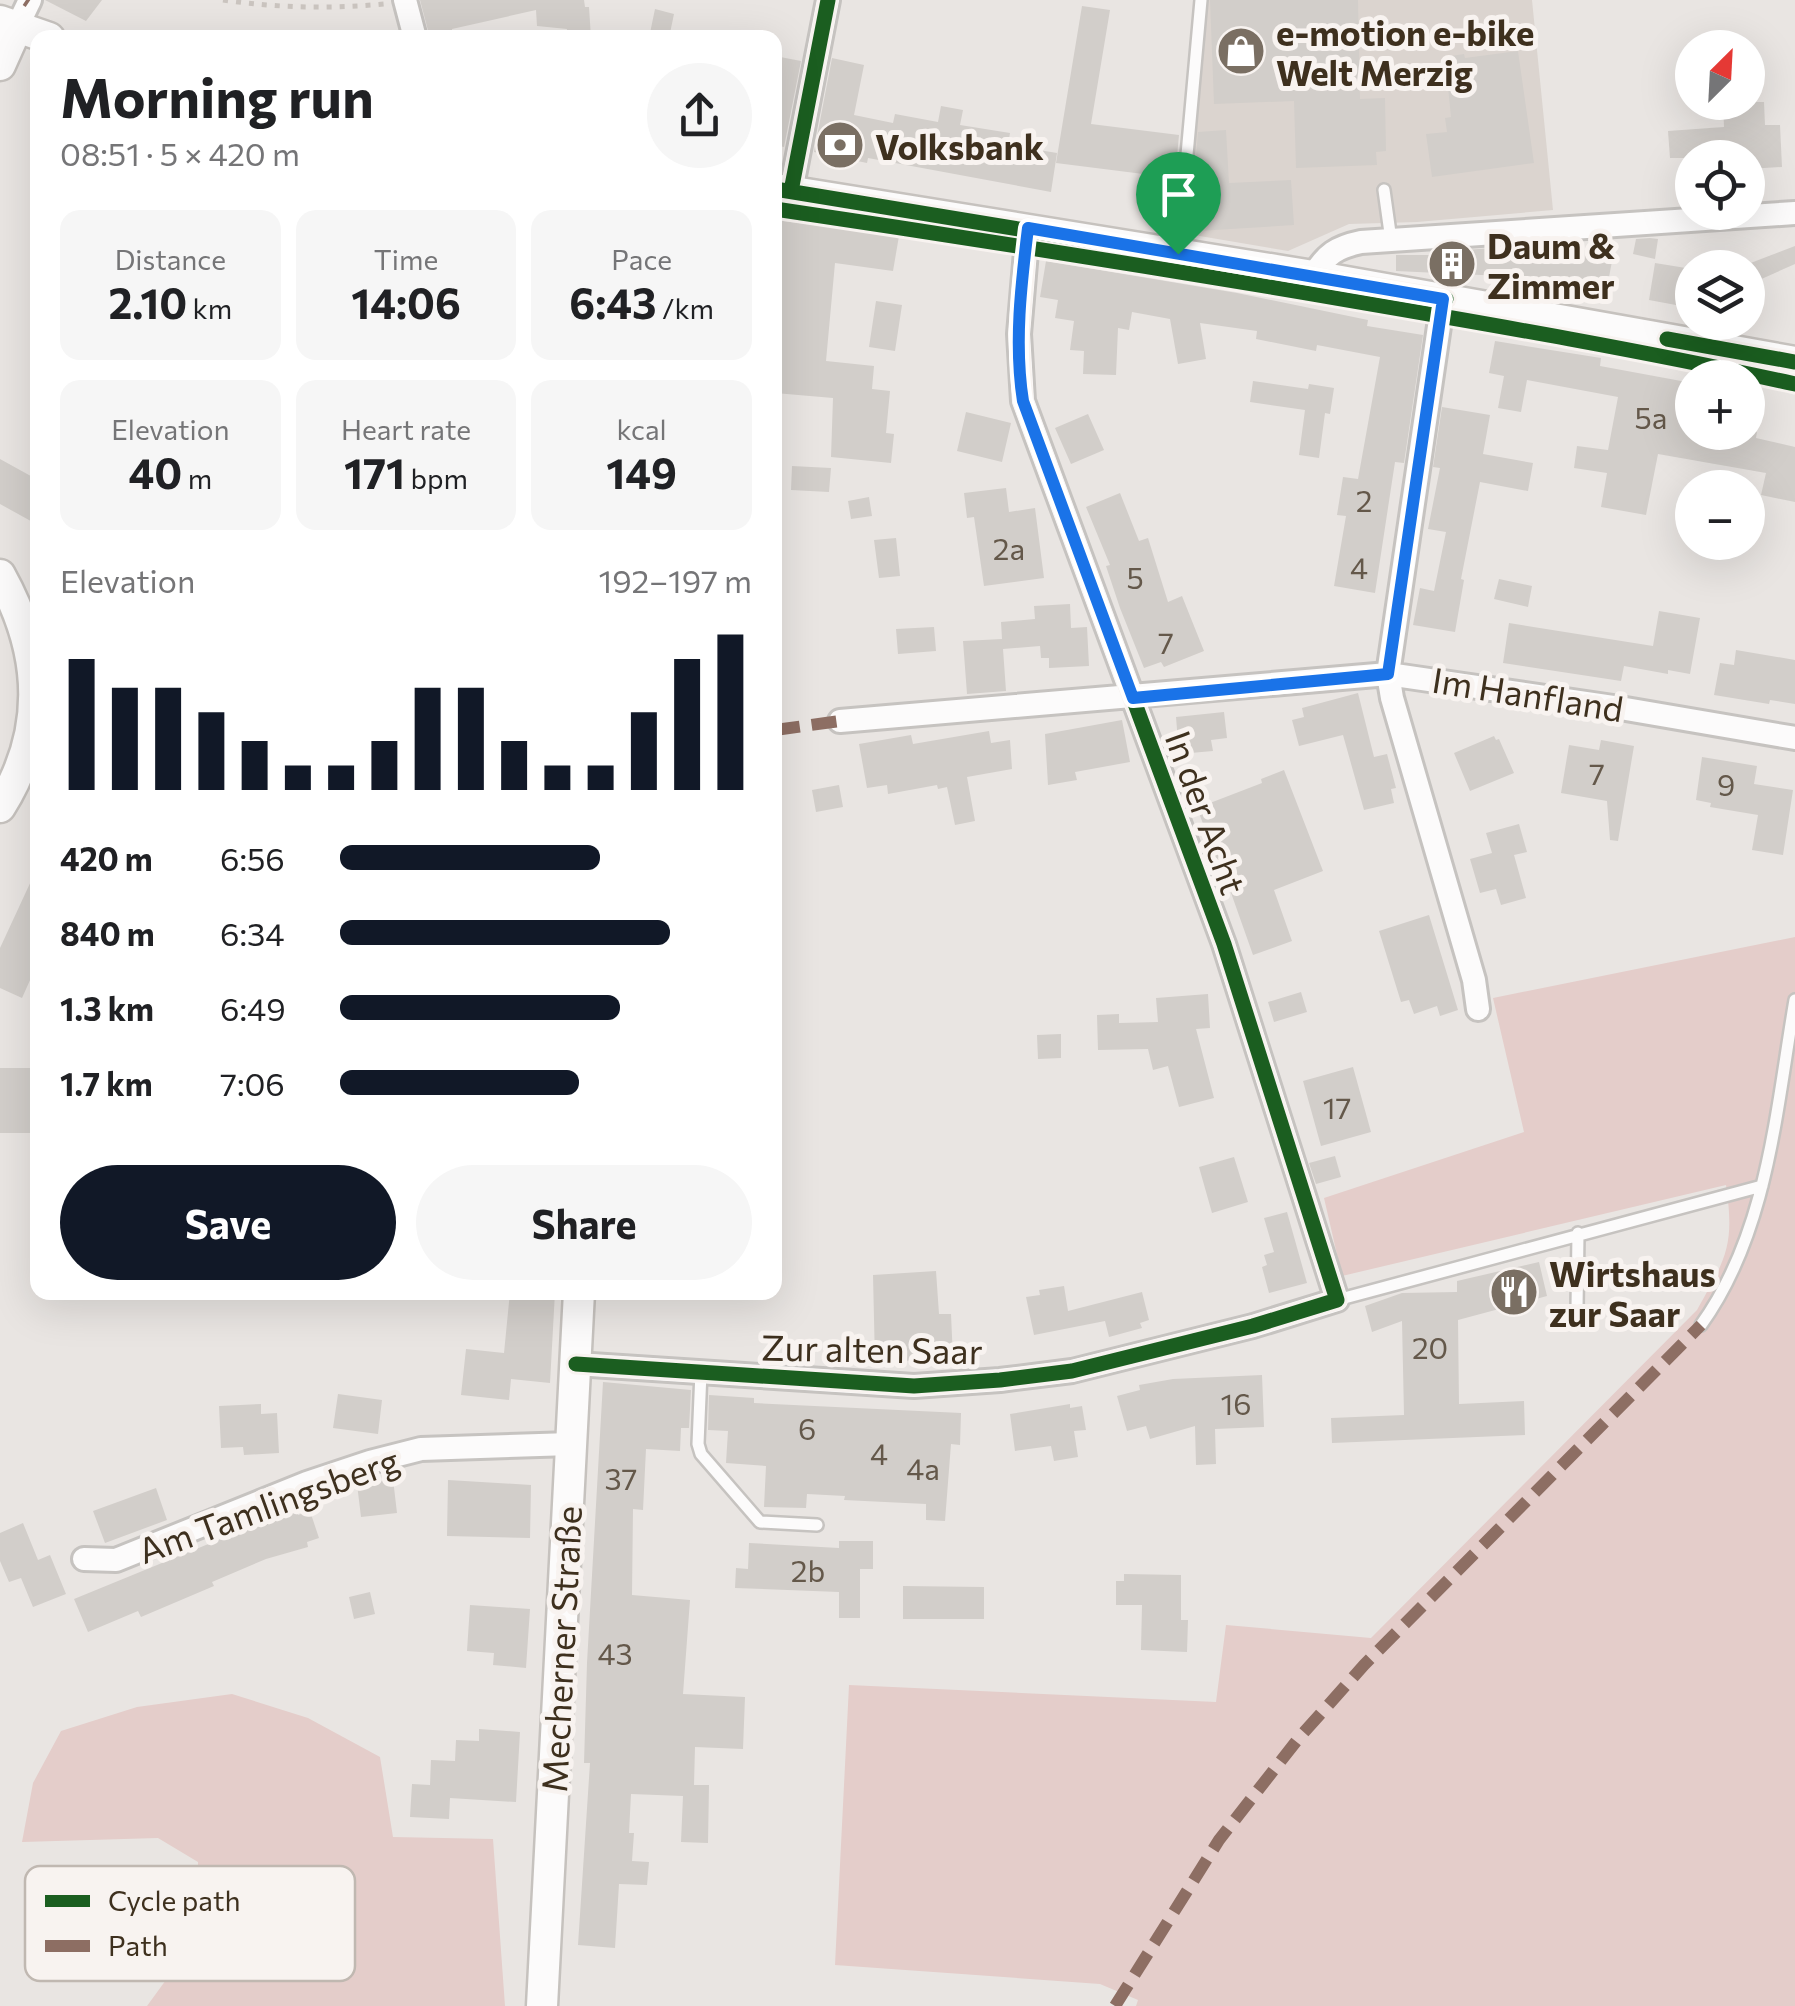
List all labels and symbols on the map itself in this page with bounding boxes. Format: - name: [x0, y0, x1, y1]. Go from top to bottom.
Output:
- place label: e-motion e-bike Welt Merzig: [1276, 10, 1534, 93]
- shop icon: e-motion e-bike Welt Merzig: [1215, 25, 1267, 77]
- north arrow: [1675, 30, 1765, 120]
- bank icon: Volksbank: [814, 119, 866, 171]
- place label: Volksbank: [875, 124, 1044, 167]
- pin: [1136, 152, 1221, 255]
- place label: Daum & Zimmer: [1487, 223, 1615, 306]
- building icon: Daum & Zimmer: [1426, 238, 1478, 290]
- house number: 5a: [1635, 398, 1667, 435]
- house number: 2: [1356, 481, 1372, 518]
- house number: 2a: [993, 529, 1025, 566]
- house number: 4: [1350, 548, 1368, 585]
- house number: 5: [1126, 558, 1144, 595]
- house number: 7: [1158, 623, 1174, 660]
- street label: Im Hanfland: [1429, 657, 1627, 729]
- street label: In der Acht: [1158, 724, 1256, 900]
- house number: 7: [1589, 754, 1605, 791]
- house number: 9: [1717, 765, 1735, 802]
- house number: 17: [1323, 1088, 1351, 1125]
- place label: Wirtshaus zur Saar: [1549, 1251, 1716, 1334]
- restaurant icon: Wirtshaus zur Saar: [1488, 1266, 1540, 1318]
- street label: Zur alten Saar: [761, 1325, 983, 1371]
- house number: 20: [1412, 1328, 1448, 1365]
- house number: 16: [1220, 1384, 1252, 1421]
- house number: 6: [798, 1409, 816, 1446]
- house number: 4: [870, 1434, 888, 1471]
- street label: Am Tamlingsberg: [132, 1437, 404, 1571]
- house number: 4a: [906, 1449, 940, 1486]
- house number: 37: [605, 1459, 637, 1496]
- street label: Mecherner Straße: [531, 1505, 589, 1793]
- house number: 2b: [791, 1551, 825, 1588]
- house number: 43: [597, 1634, 633, 1671]
- legend: [25, 1866, 355, 1981]
- text: Cycle path: [108, 1883, 240, 1917]
- text: Path: [108, 1928, 168, 1962]

